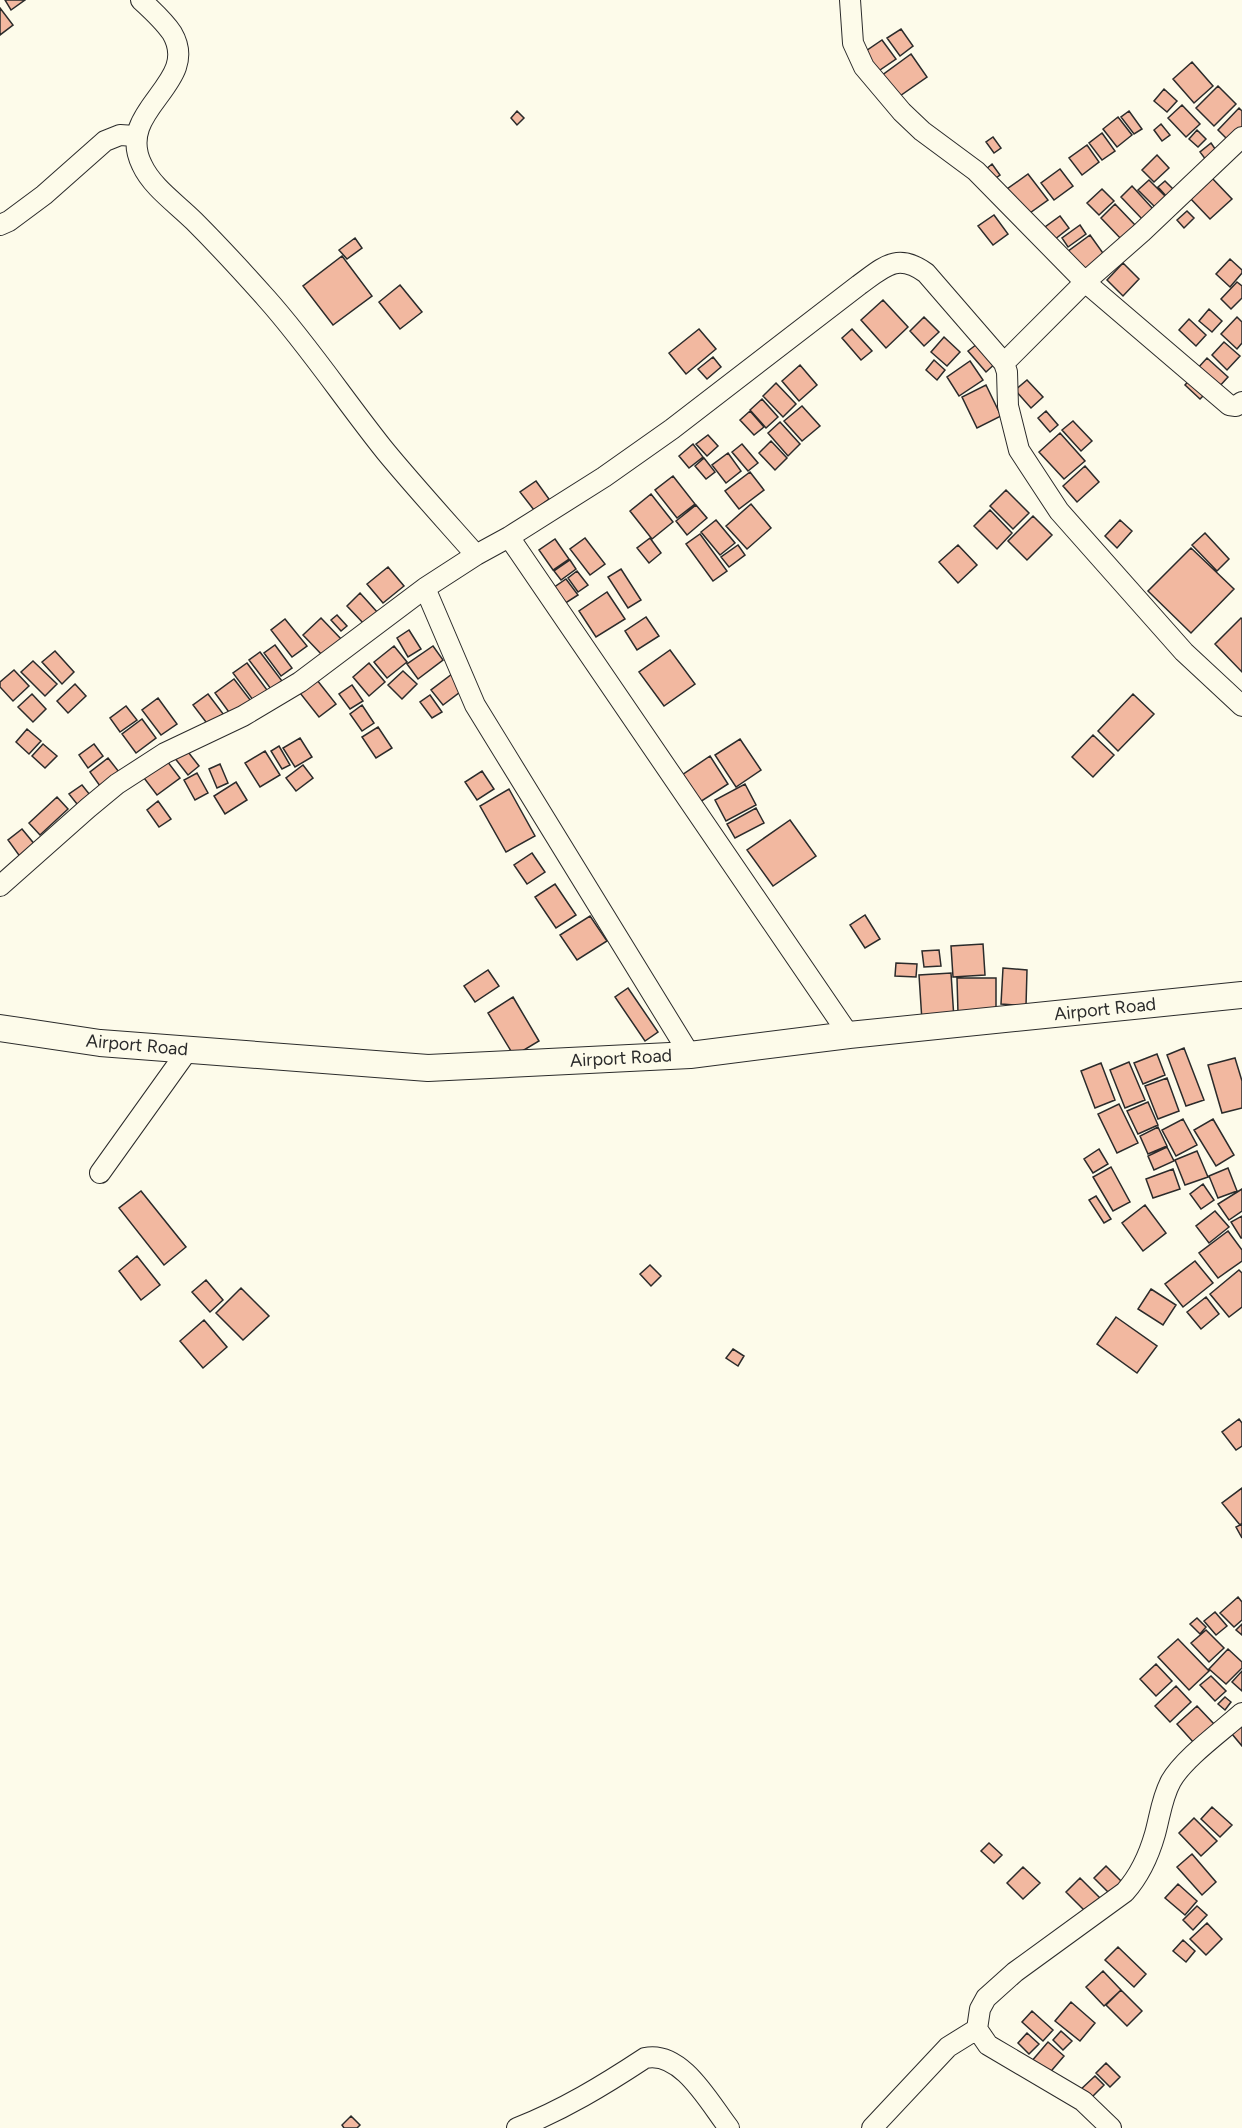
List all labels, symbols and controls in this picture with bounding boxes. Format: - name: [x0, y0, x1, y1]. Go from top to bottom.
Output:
- street label: Airport Road: [1053, 993, 1157, 1025]
- street label: Airport Road: [85, 1030, 189, 1060]
- street label: Airport Road: [569, 1044, 673, 1072]

